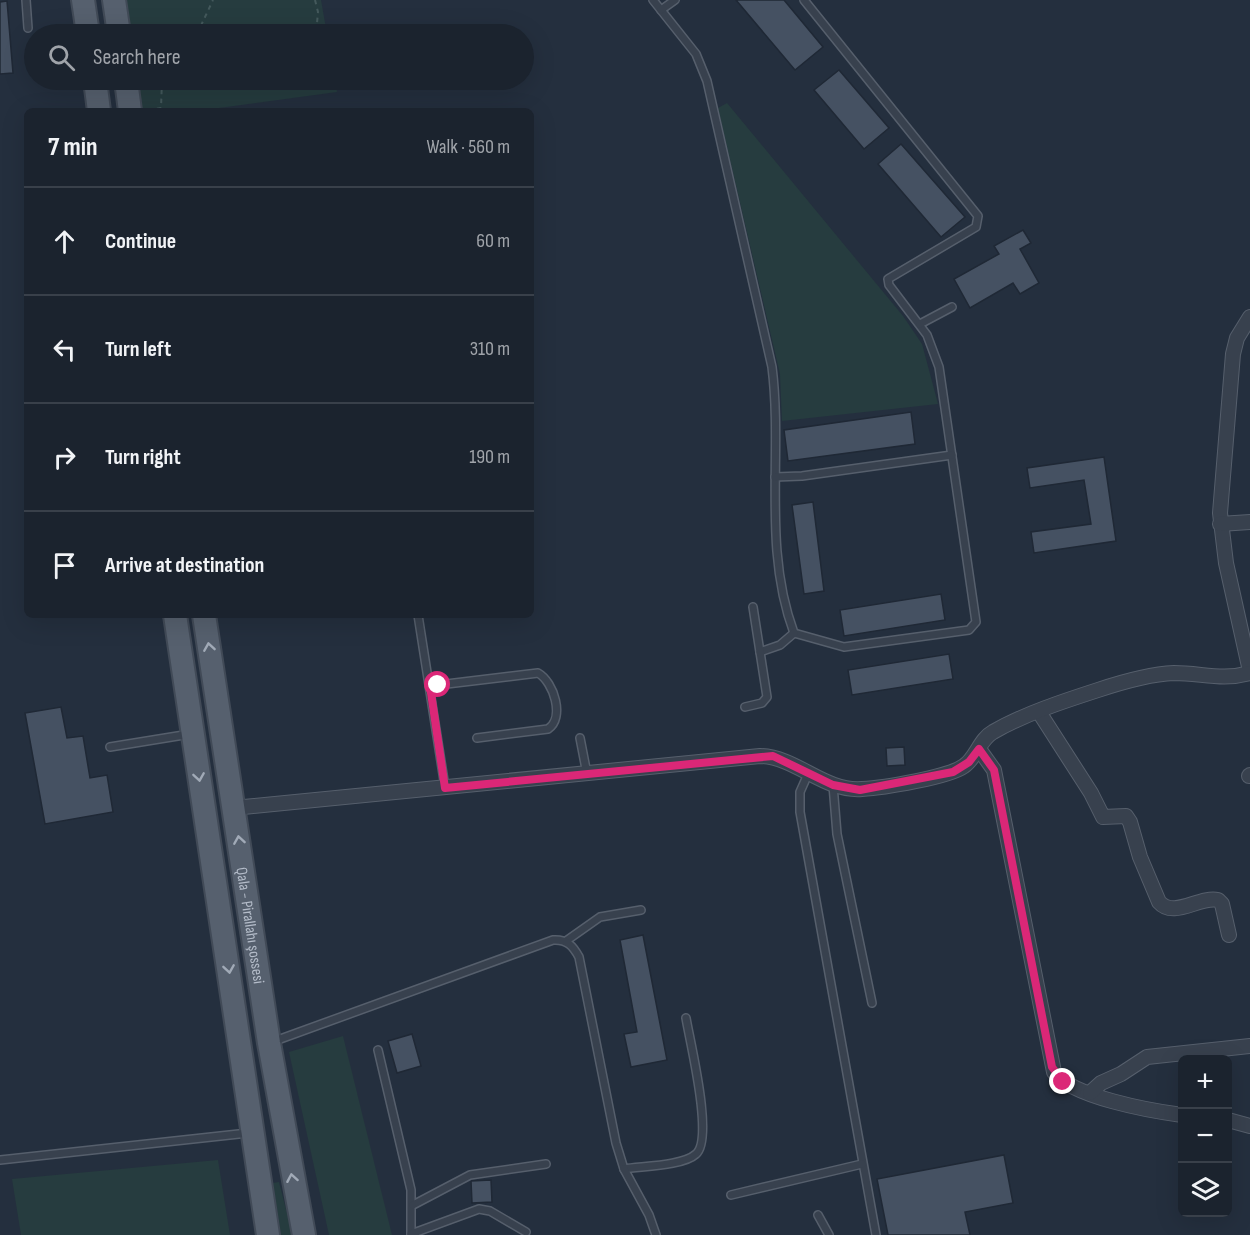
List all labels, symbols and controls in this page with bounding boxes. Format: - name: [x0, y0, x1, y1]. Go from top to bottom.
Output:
- search box: [24, 24, 534, 90]
- icon: search: [45, 41, 78, 74]
- text: Search here: [93, 44, 180, 71]
- text: 7 min: [48, 132, 97, 163]
- text: Walk · 560 m: [426, 135, 510, 159]
- icon: ahead: [48, 225, 81, 258]
- text: Continue: [105, 228, 176, 255]
- text: 60 m: [476, 229, 510, 253]
- icon: left: [48, 333, 81, 366]
- text: Turn left: [105, 336, 171, 363]
- text: 310 m: [470, 337, 510, 361]
- icon: right: [48, 441, 81, 474]
- text: Turn right: [105, 444, 181, 471]
- text: 190 m: [469, 445, 510, 469]
- icon: arrive: [48, 549, 81, 582]
- text: Arrive at destination: [105, 552, 264, 579]
- one-way arrow: [203, 643, 215, 652]
- route start: [424, 671, 450, 697]
- one-way arrow: [193, 772, 205, 781]
- one-way arrow: [233, 835, 245, 845]
- street label: Qala - Pirallahı şossesi: [231, 866, 268, 985]
- one-way arrow: [222, 965, 234, 974]
- map controls: [1178, 1055, 1232, 1217]
- button: +: [1178, 1055, 1232, 1109]
- route end: [1049, 1068, 1075, 1094]
- button: −: [1178, 1109, 1232, 1163]
- button: layers: [1178, 1163, 1232, 1217]
- one-way arrow: [286, 1173, 299, 1183]

